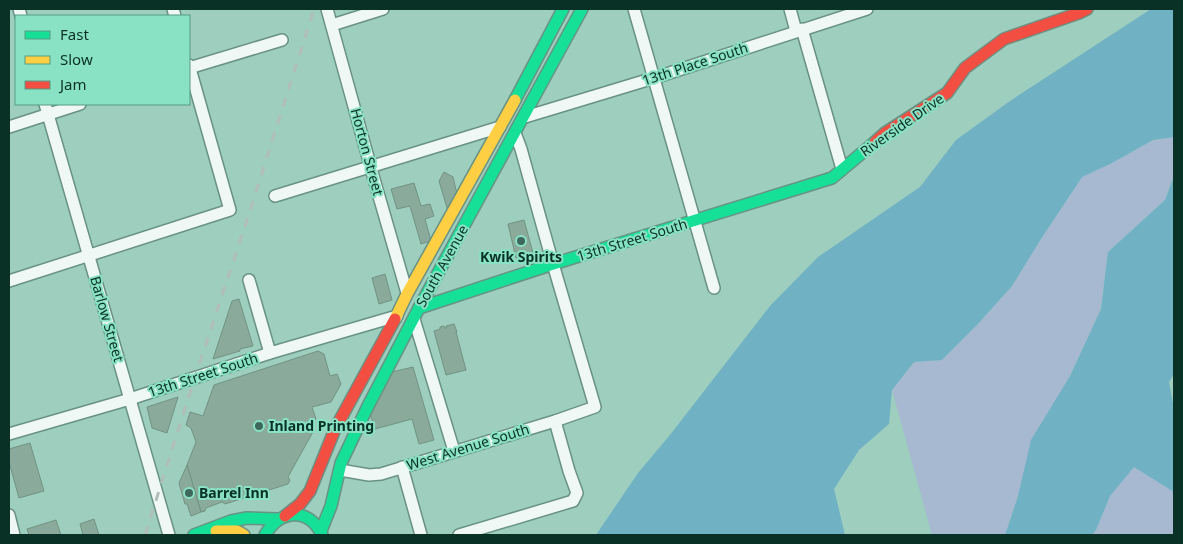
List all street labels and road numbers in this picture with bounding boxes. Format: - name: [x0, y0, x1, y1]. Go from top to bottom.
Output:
- street label: 13th Place South: [640, 37, 750, 90]
- street label: Riverside Drive: [856, 89, 947, 161]
- street label: Horton Street: [347, 106, 388, 198]
- street label: 13th Street South: [574, 214, 689, 265]
- street label: South Avenue: [411, 221, 472, 310]
- street label: Barlow Street: [86, 274, 129, 364]
- street label: 13th Street South: [145, 348, 260, 401]
- street label: West Avenue South: [404, 419, 532, 474]

